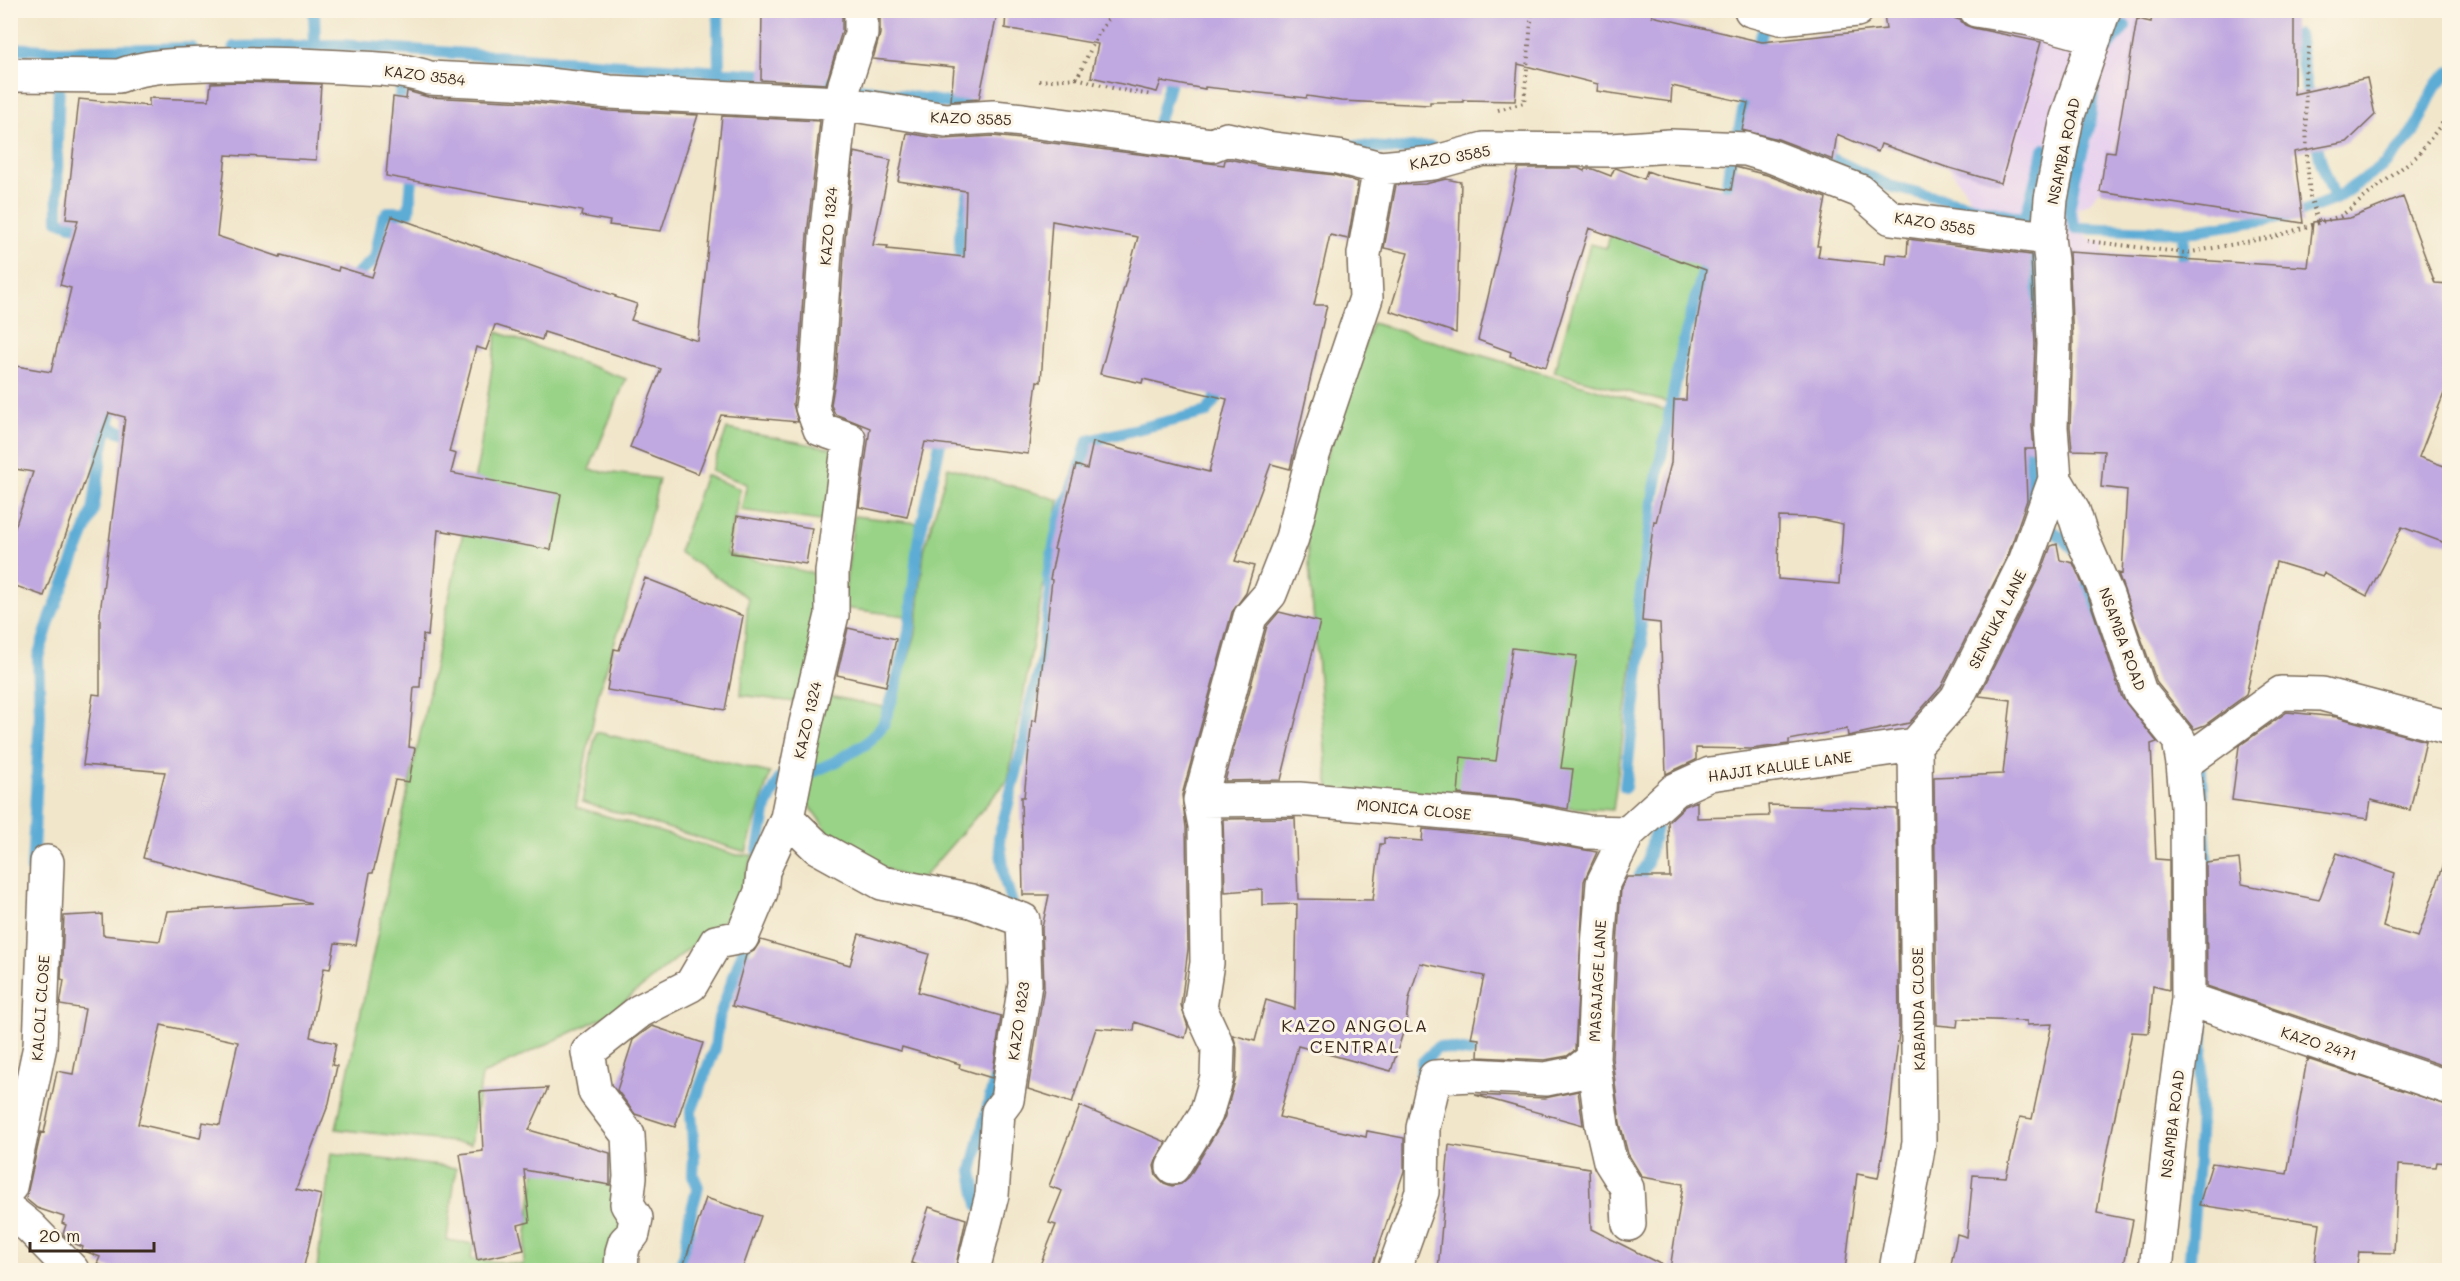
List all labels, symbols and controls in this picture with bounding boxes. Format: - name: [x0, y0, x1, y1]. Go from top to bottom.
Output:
- street label: KAZO 3584: [383, 60, 467, 90]
- street label: NSAMBA ROAD: [2042, 96, 2084, 206]
- street label: KAZO 3585: [930, 107, 1012, 129]
- street label: KAZO 3585: [1408, 140, 1492, 174]
- street label: KAZO 1324: [815, 186, 841, 266]
- street label: KAZO 3585: [1893, 207, 1977, 239]
- street label: SENFUKA LANE: [1963, 566, 2031, 672]
- street label: NSAMBA ROAD: [2095, 585, 2151, 693]
- street label: KAZO 1324: [788, 679, 826, 761]
- street label: HAJJI KALULE LANE: [1707, 746, 1854, 786]
- street label: MONICA CLOSE: [1356, 794, 1472, 824]
- street label: MASAJAGE LANE: [1584, 919, 1610, 1043]
- street label: KABANDA CLOSE: [1907, 947, 1929, 1071]
- street label: KALOLI CLOSE: [26, 954, 54, 1062]
- street label: KAZO 1823: [1003, 980, 1033, 1062]
- district label: KAZO ANGOLA CENTRAL: [1281, 1013, 1429, 1058]
- street label: KAZO 2471: [2279, 1021, 2359, 1065]
- street label: NSAMBA ROAD: [2155, 1069, 2189, 1179]
- scale bar: [30, 1215, 154, 1253]
- text: 20 m: [39, 1223, 80, 1247]

